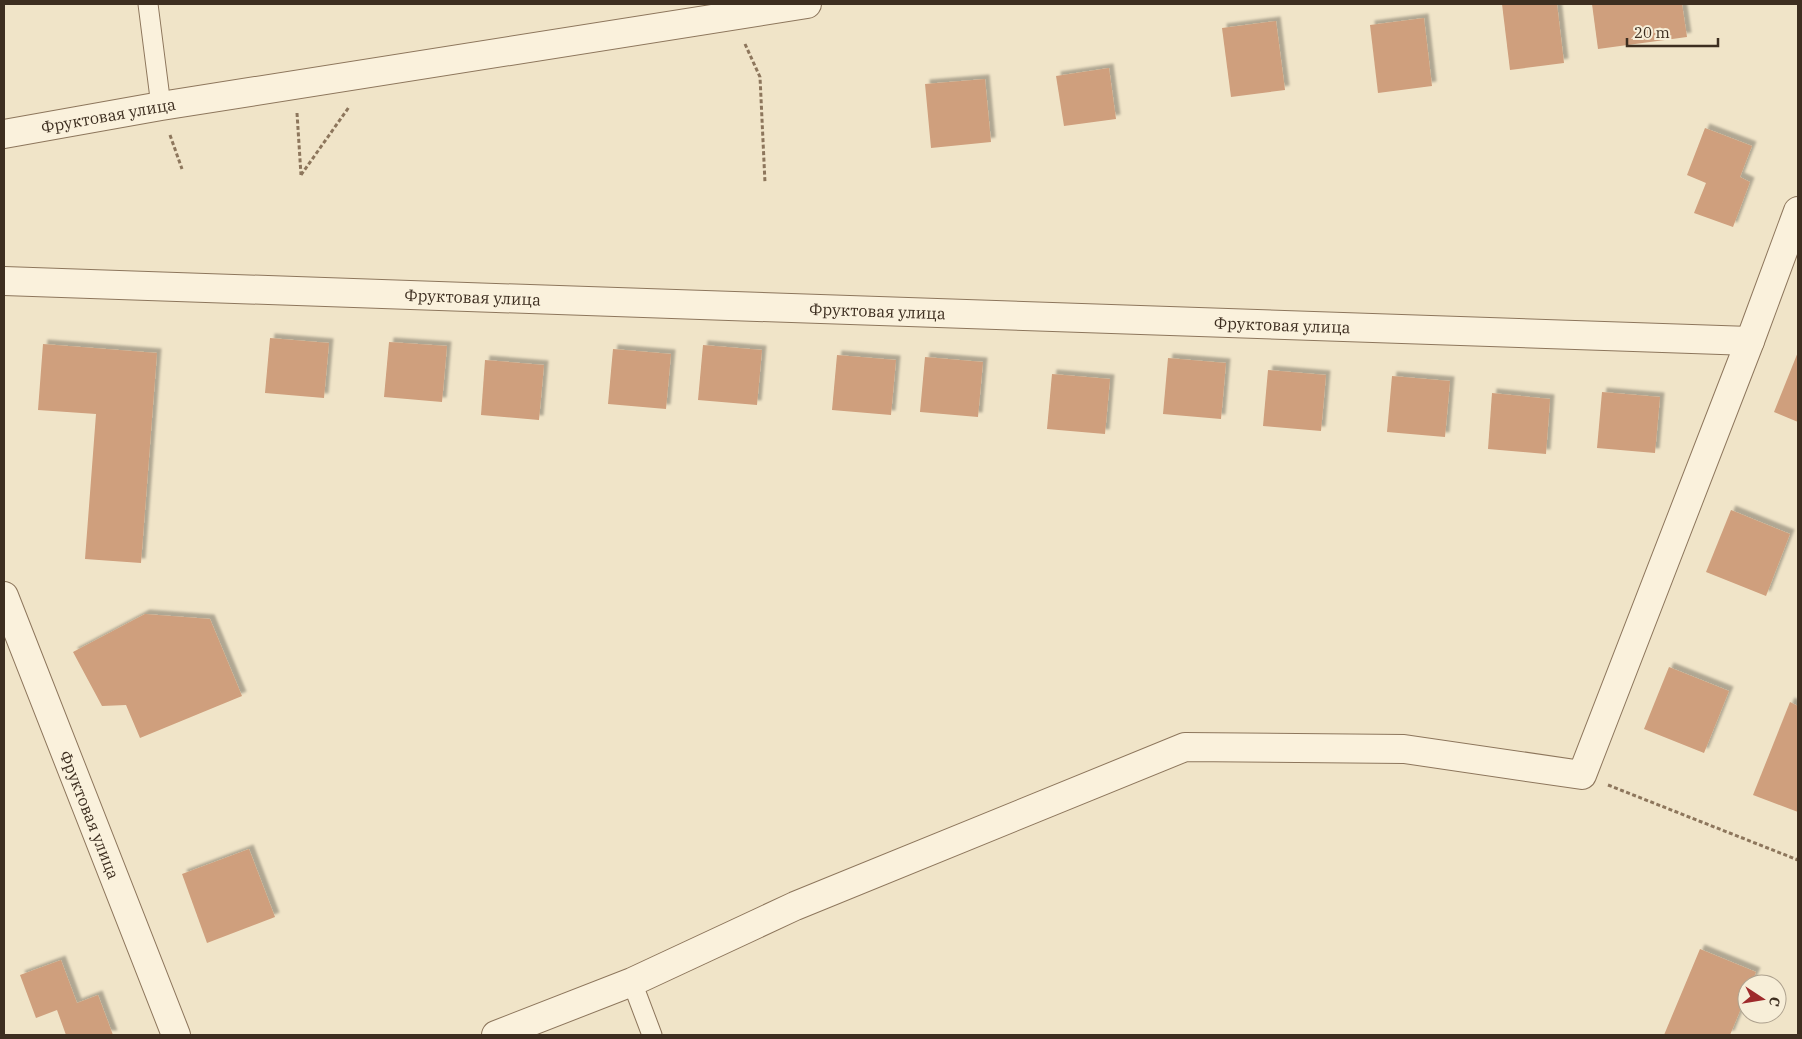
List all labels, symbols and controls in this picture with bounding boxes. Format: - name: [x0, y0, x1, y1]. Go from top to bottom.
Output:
- scale bar: [1627, 15, 1718, 47]
- text: 20 m: [1634, 23, 1670, 42]
- street label: Фруктовая улица: [39, 94, 177, 137]
- street label: Фруктовая улица: [404, 285, 541, 309]
- street label: Фруктовая улица: [809, 299, 946, 323]
- street label: Фруктовая улица: [1214, 313, 1351, 337]
- street label: Фруктовая улица: [56, 748, 124, 882]
- north arrow: [1737, 974, 1787, 1024]
- text: С: [1765, 995, 1784, 1008]

